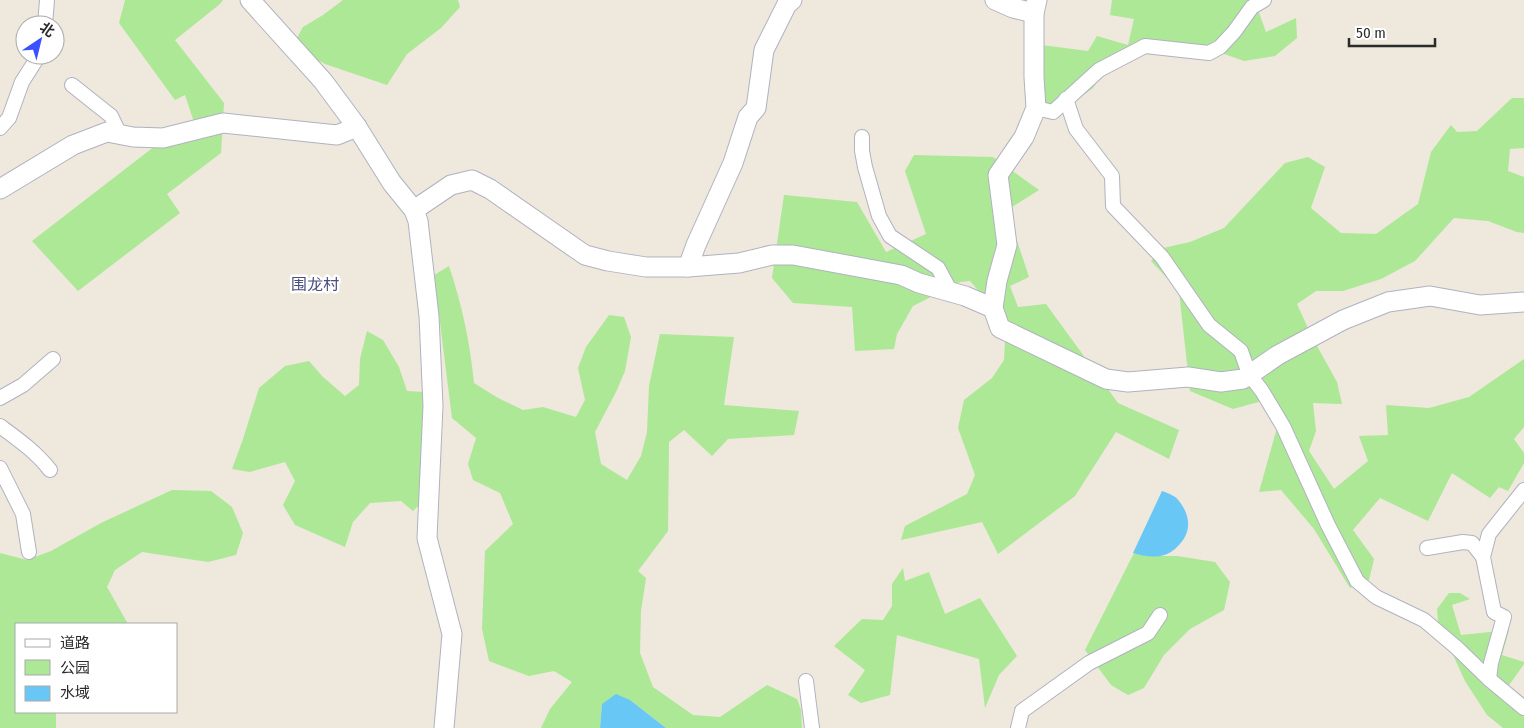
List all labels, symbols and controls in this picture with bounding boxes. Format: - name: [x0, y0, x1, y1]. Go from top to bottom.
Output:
- north arrow: [15, 15, 65, 65]
- scale bar: [1349, 15, 1435, 47]
- text: 北: [37, 19, 58, 41]
- text: 50 m: [1356, 24, 1386, 42]
- district label: 围龙村: [291, 275, 339, 294]
- legend: [15, 623, 178, 713]
- text: 道路: [60, 634, 90, 652]
- text: 公园: [60, 659, 90, 677]
- text: 水域: [60, 684, 90, 702]

